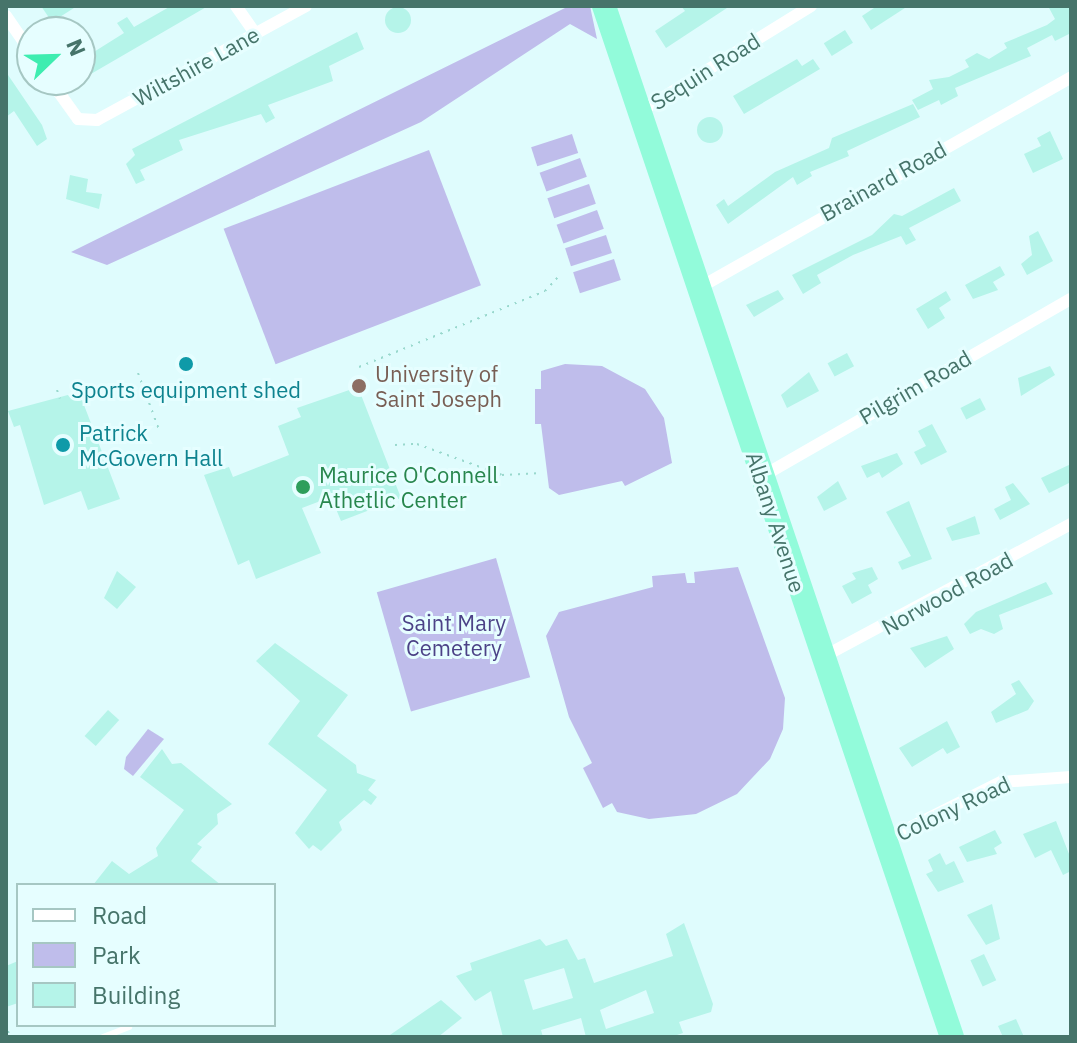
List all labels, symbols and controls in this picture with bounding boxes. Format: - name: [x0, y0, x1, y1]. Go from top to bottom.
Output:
- north arrow: [16, 16, 96, 96]
- street label: Wiltshire Lane: [128, 21, 264, 111]
- street label: Sequin Road: [645, 27, 765, 115]
- text: N: [60, 34, 93, 60]
- street label: Brainard Road: [815, 135, 951, 227]
- street label: Pilgrim Road: [854, 344, 976, 430]
- marker: Sports equipment shed: [177, 355, 195, 373]
- place label: University of Saint Joseph: [375, 360, 502, 412]
- place label: Sports equipment shed: [71, 377, 301, 403]
- marker: University of Saint Joseph: [350, 377, 368, 395]
- place label: Patrick McGovern Hall: [79, 419, 223, 470]
- marker: Patrick McGovern Hall: [54, 436, 72, 454]
- street label: Albany Avenue: [741, 448, 811, 596]
- place label: Maurice O'Connell Athetlic Center: [319, 461, 498, 512]
- marker: Maurice O'Connell Athetlic Center: [294, 478, 312, 496]
- street label: Norwood Road: [877, 546, 1017, 640]
- park label: Saint Mary Cemetery: [402, 609, 506, 660]
- street label: Colony Road: [892, 770, 1014, 846]
- legend: [16, 883, 276, 1027]
- text: Road: [92, 899, 147, 931]
- text: Park: [92, 939, 141, 971]
- text: Building: [92, 979, 180, 1011]

